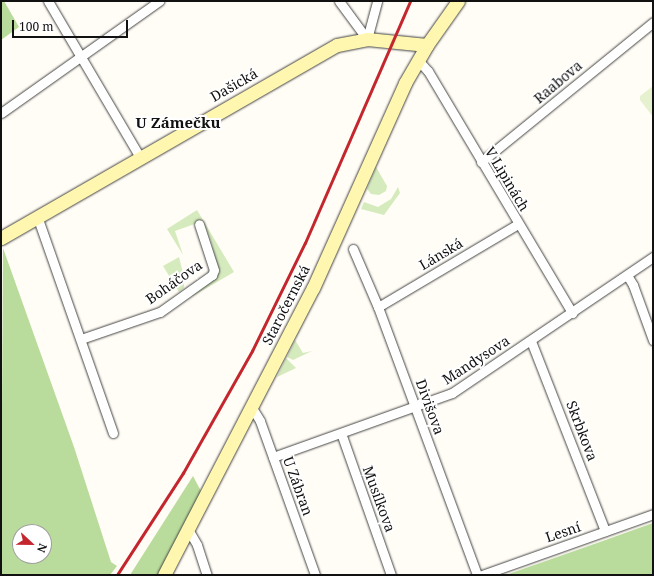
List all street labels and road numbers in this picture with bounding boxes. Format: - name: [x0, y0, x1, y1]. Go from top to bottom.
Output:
- street label: Raabova: [531, 57, 585, 107]
- street label: Dašická: [207, 65, 261, 105]
- street label: V Lipinách: [481, 144, 533, 214]
- street label: Lánská: [416, 234, 466, 274]
- street label: Boháčova: [143, 256, 205, 308]
- street label: Staročernská: [259, 262, 313, 348]
- street label: Mandysova: [439, 332, 513, 388]
- street label: Divišova: [412, 377, 448, 437]
- street label: Skrbkova: [563, 399, 601, 463]
- street label: U Zábran: [280, 454, 316, 518]
- street label: Musílkova: [359, 464, 399, 534]
- street label: Lesní: [543, 518, 583, 546]

